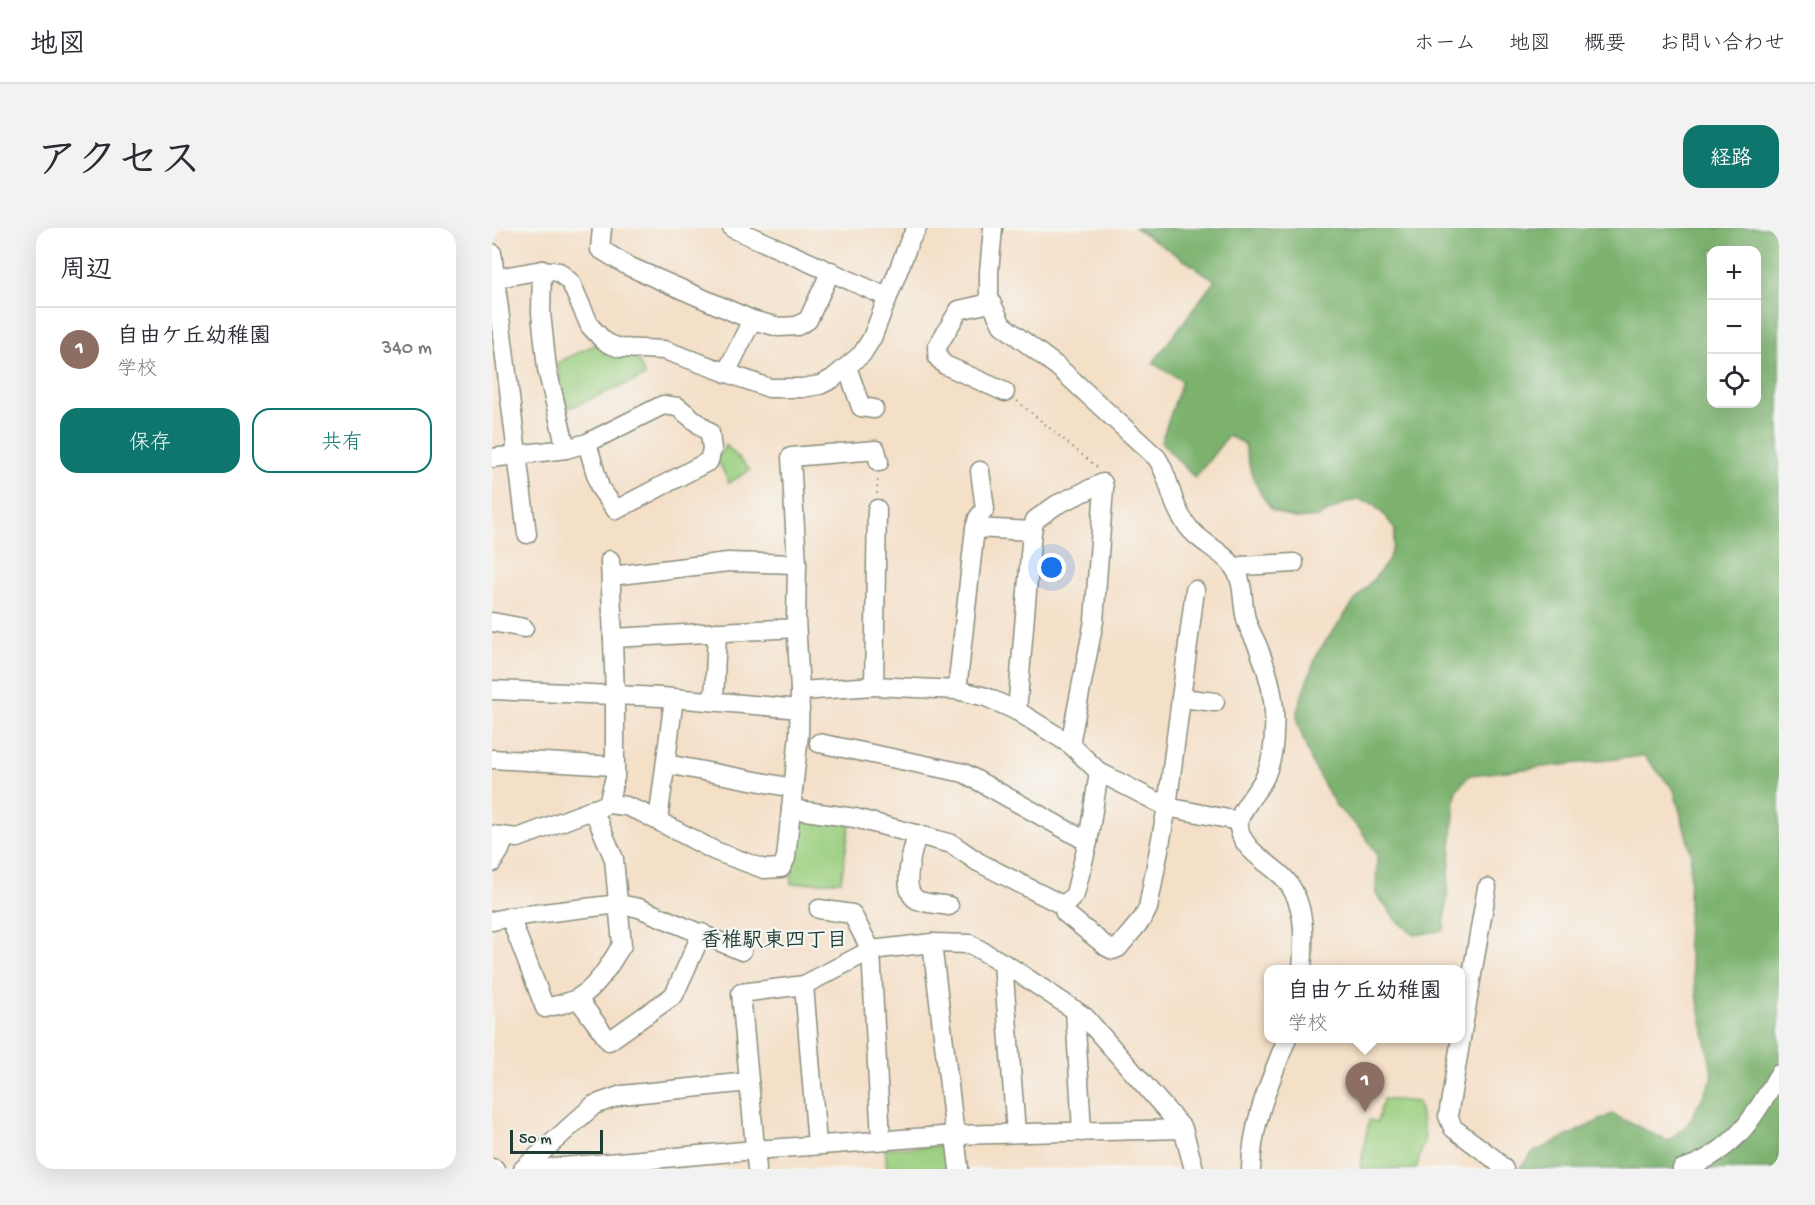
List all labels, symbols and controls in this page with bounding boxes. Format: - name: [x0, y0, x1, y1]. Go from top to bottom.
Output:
- text: 地図: [30, 30, 86, 63]
- text: ホーム: [1414, 33, 1476, 58]
- text: 地図: [1509, 33, 1551, 58]
- text: 概要: [1584, 33, 1626, 58]
- text: お問い合わせ: [1659, 33, 1785, 58]
- button: 経路: [1683, 125, 1779, 188]
- text: アクセス: [36, 140, 201, 189]
- map controls: [1707, 246, 1761, 408]
- button: +: [1707, 246, 1761, 300]
- text: 周辺: [60, 257, 112, 288]
- button: −: [1707, 300, 1761, 354]
- text: 自由ケ丘幼稚園: [117, 325, 271, 351]
- text: 1: [75, 338, 84, 361]
- text: 340 m: [382, 338, 432, 361]
- button: locate: [1707, 354, 1761, 408]
- text: 学校: [117, 359, 157, 382]
- button: 保存: [60, 408, 240, 473]
- button: 共有: [252, 408, 432, 473]
- your location: [1037, 553, 1066, 582]
- district label: 香椎駅東四丁目: [701, 928, 848, 955]
- popup: [1264, 965, 1465, 1043]
- text: 自由ケ丘幼稚園: [1287, 980, 1442, 1006]
- text: 学校: [1287, 1014, 1327, 1037]
- pin: 1: [1346, 1062, 1384, 1112]
- scale bar: [510, 1127, 603, 1154]
- text: 50 m: [519, 1131, 552, 1150]

